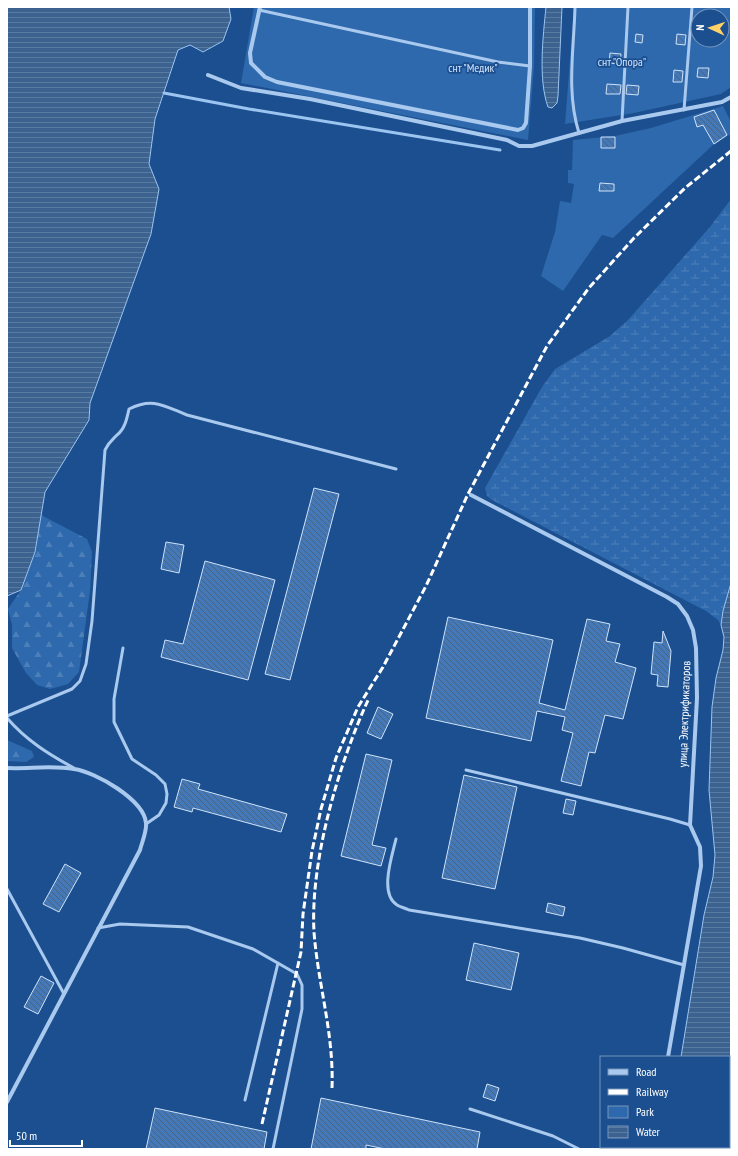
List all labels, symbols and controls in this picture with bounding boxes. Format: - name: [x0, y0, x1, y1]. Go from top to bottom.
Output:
- north arrow: [690, 8, 730, 48]
- text: N: [693, 24, 707, 31]
- park label: снт "Опора": [598, 54, 646, 69]
- park label: снт "Медик": [448, 60, 498, 75]
- street label: улица Электрификаторов: [675, 660, 693, 768]
- legend: [600, 1056, 730, 1148]
- text: Road: [636, 1064, 656, 1079]
- text: Railway: [636, 1084, 669, 1099]
- text: Park: [636, 1104, 654, 1119]
- scale bar: [10, 1122, 82, 1148]
- text: Water: [636, 1124, 661, 1139]
- text: 50 m: [16, 1128, 37, 1143]

